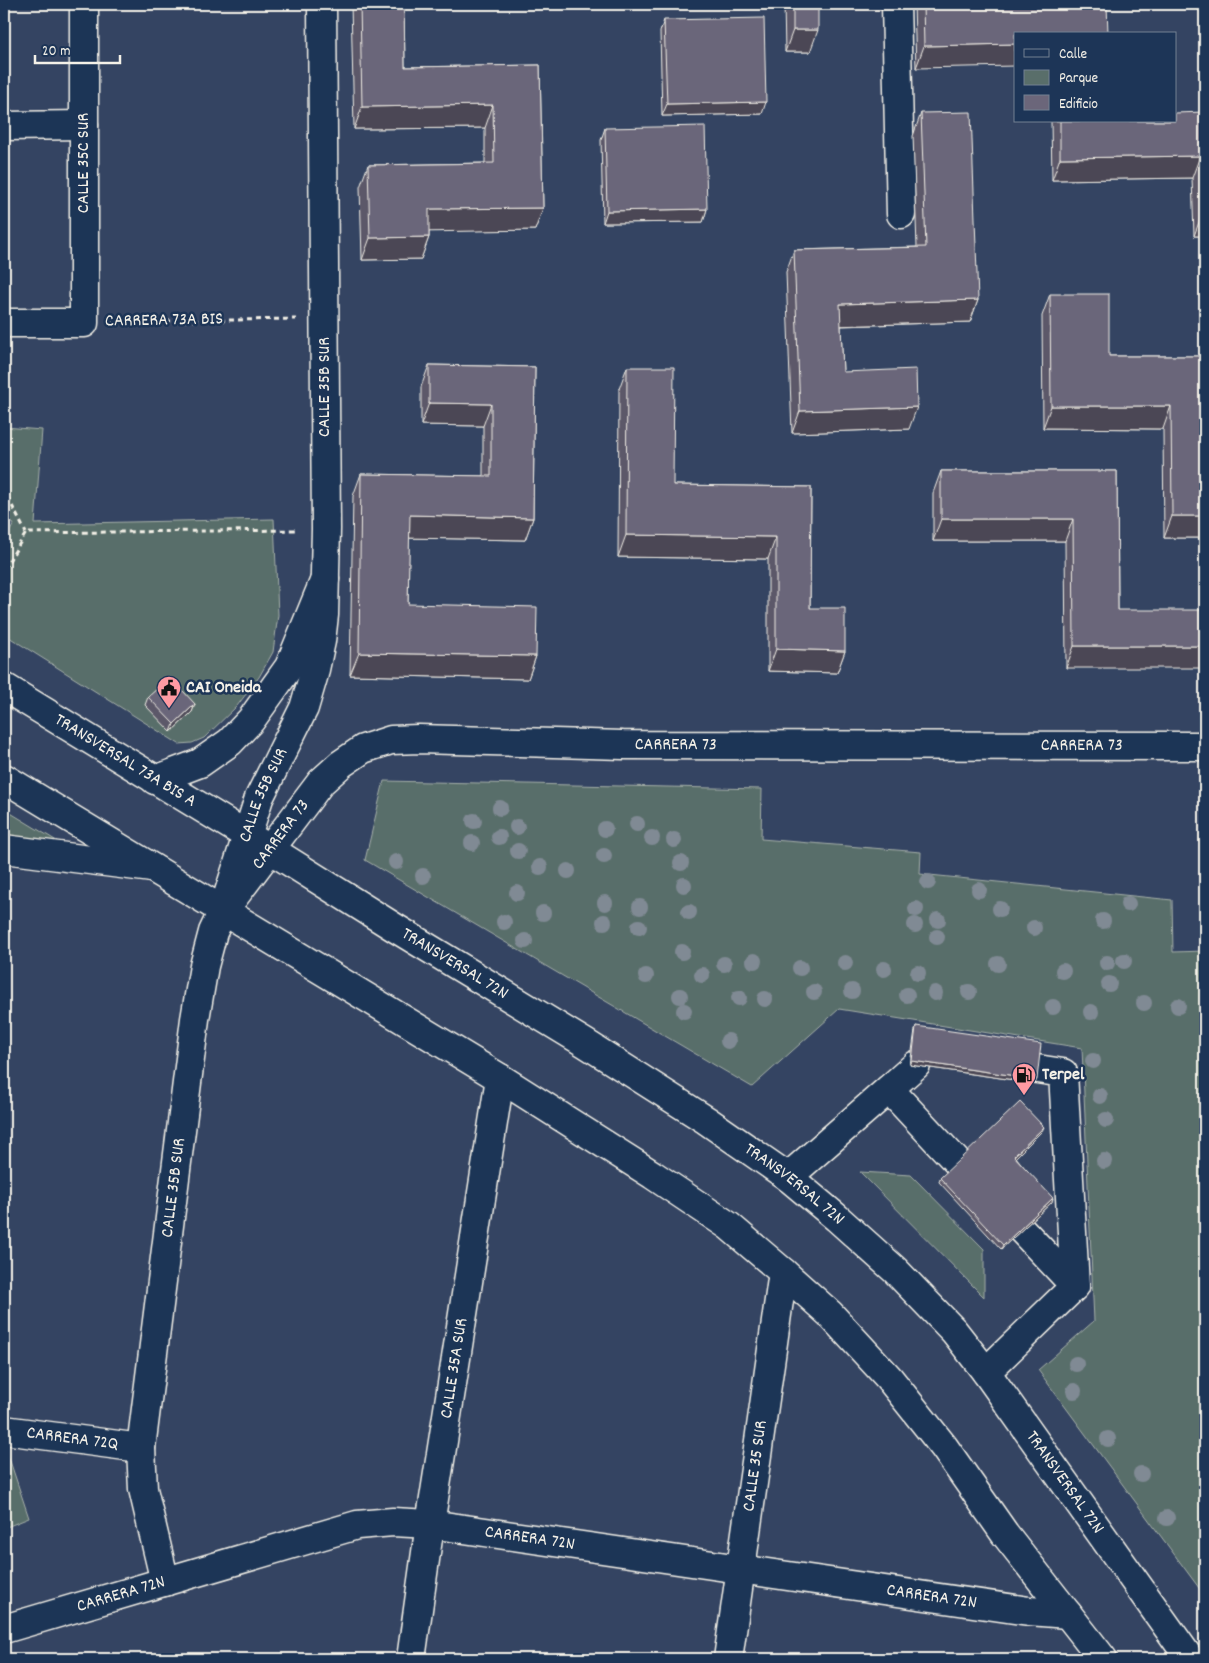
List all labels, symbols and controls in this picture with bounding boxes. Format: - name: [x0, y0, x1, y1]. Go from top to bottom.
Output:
- scale bar: [35, 32, 120, 64]
- legend: [1014, 32, 1176, 122]
- text: 20 m: [42, 41, 70, 63]
- text: Calle: [1059, 44, 1088, 66]
- text: Parque: [1059, 68, 1099, 90]
- text: Edificio: [1059, 94, 1098, 116]
- street label: CALLE 35C SUR: [72, 113, 97, 213]
- street label: CARRERA 73A BIS: [105, 307, 223, 335]
- street label: CALLE 35B SUR: [313, 337, 338, 437]
- public building icon: CAI Oneida: [156, 675, 182, 709]
- place label: CAI Oneida: [186, 676, 262, 701]
- street label: TRANSVERSAL 73A BIS A: [49, 708, 201, 814]
- street label: CARRERA 73: [635, 733, 717, 758]
- street label: CARRERA 73: [1041, 733, 1123, 758]
- street label: CALLE 35B SUR: [233, 744, 294, 846]
- street label: CARRERA 73: [246, 795, 316, 875]
- street label: TRANSVERSAL 72N: [396, 922, 513, 1006]
- fuel station icon: Terpel: [1011, 1062, 1037, 1096]
- place label: Terpel: [1042, 1063, 1085, 1088]
- street label: CALLE 35B SUR: [155, 1136, 192, 1239]
- street label: TRANSVERSAL 72N: [739, 1137, 850, 1231]
- street label: CALLE 35A SUR: [434, 1316, 475, 1420]
- street label: CALLE 35 SUR: [737, 1419, 774, 1513]
- street label: CARRERA 72Q: [25, 1421, 120, 1457]
- street label: TRANSVERSAL 72N: [1019, 1426, 1110, 1539]
- street label: CARRERA 72N: [483, 1520, 577, 1557]
- street label: CARRERA 72N: [74, 1570, 168, 1619]
- street label: CARRERA 72N: [885, 1578, 978, 1616]

